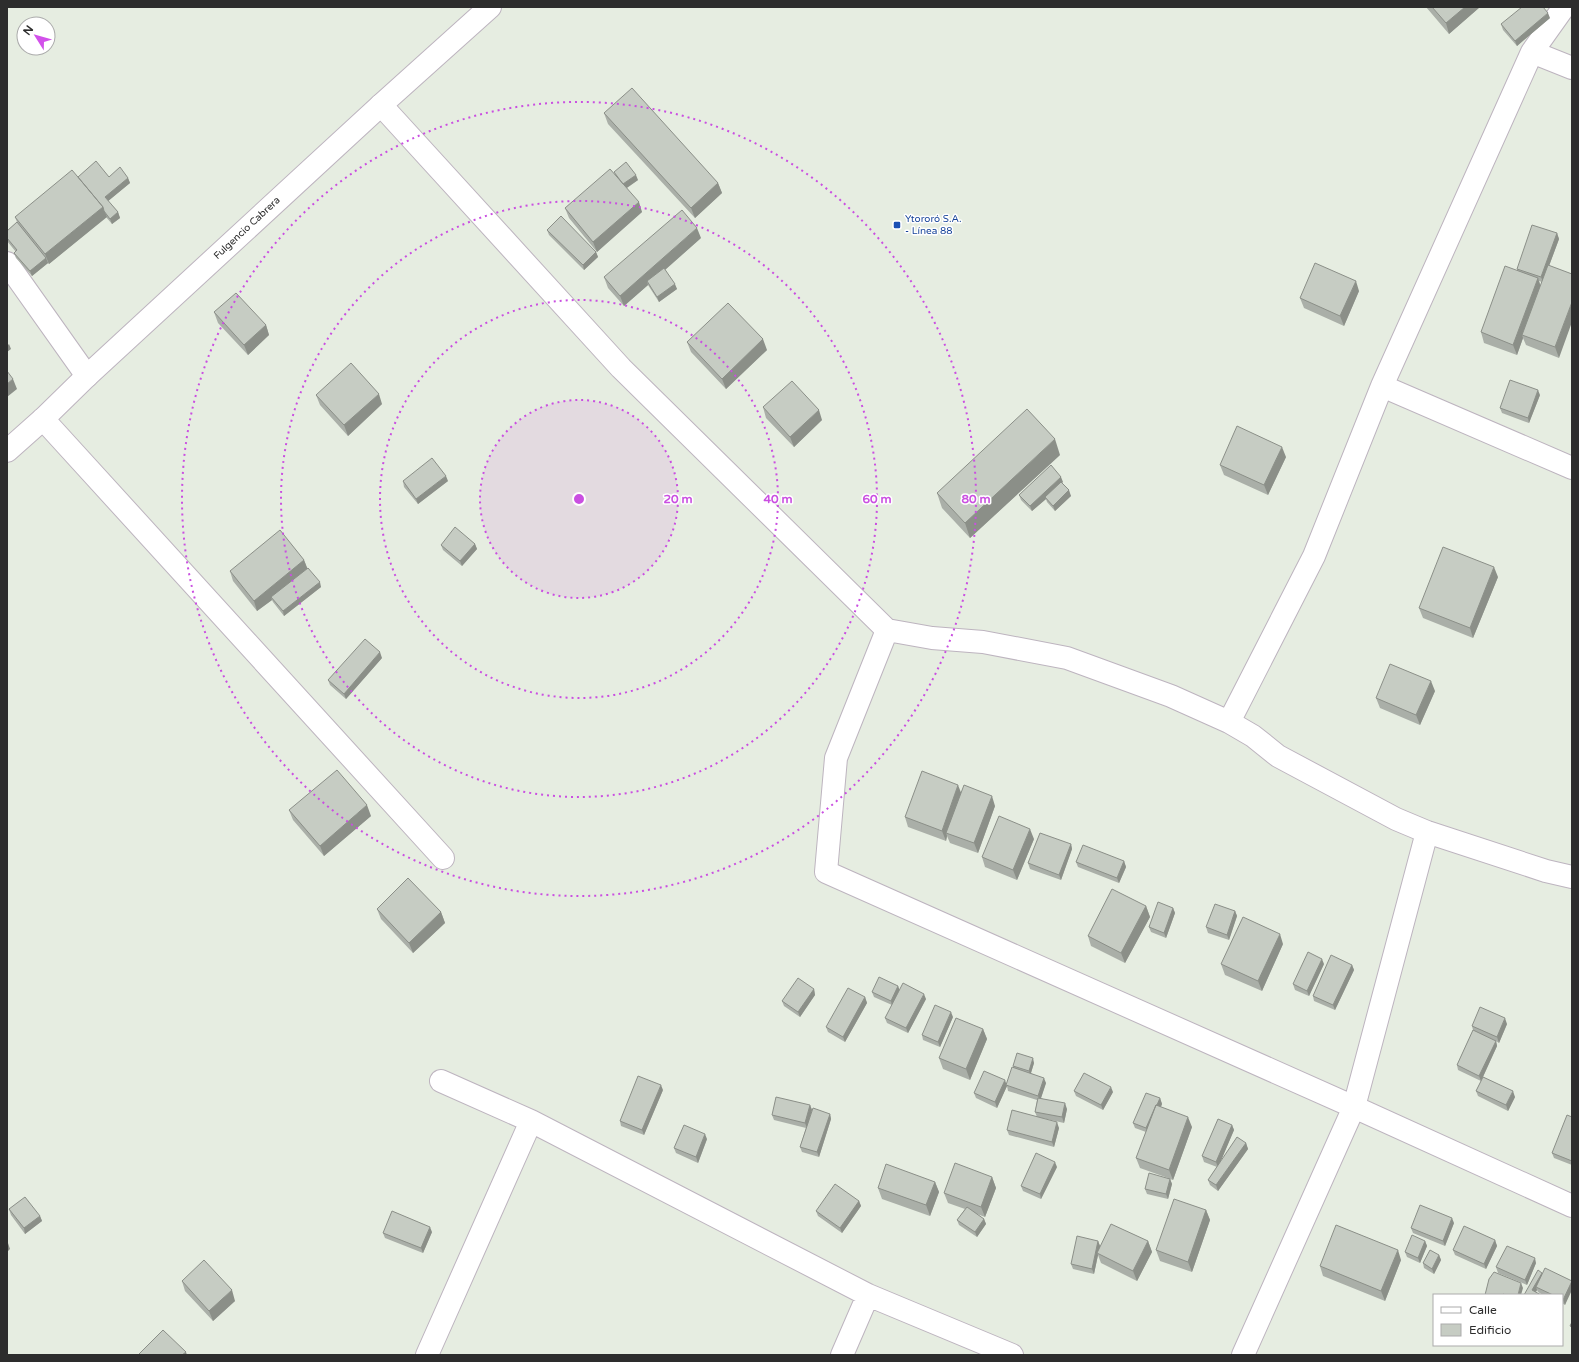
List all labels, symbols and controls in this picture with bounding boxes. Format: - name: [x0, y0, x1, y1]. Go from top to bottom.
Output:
- north arrow: [16, 16, 56, 56]
- text: N: [21, 23, 36, 38]
- street label: Fulgencio Cabrera: [211, 194, 283, 262]
- place label: Ytororó S.A. - Línea 88: [905, 213, 962, 237]
- marker: Ytororó S.A. - Línea 88: [892, 220, 902, 230]
- centre of rings: [572, 492, 586, 506]
- text: 20 m: [663, 492, 693, 506]
- text: 40 m: [763, 492, 793, 506]
- text: 60 m: [862, 492, 892, 506]
- text: 80 m: [961, 492, 991, 506]
- legend: [1433, 1294, 1563, 1346]
- text: Calle: [1469, 1303, 1497, 1317]
- text: Edificio: [1469, 1323, 1511, 1337]

